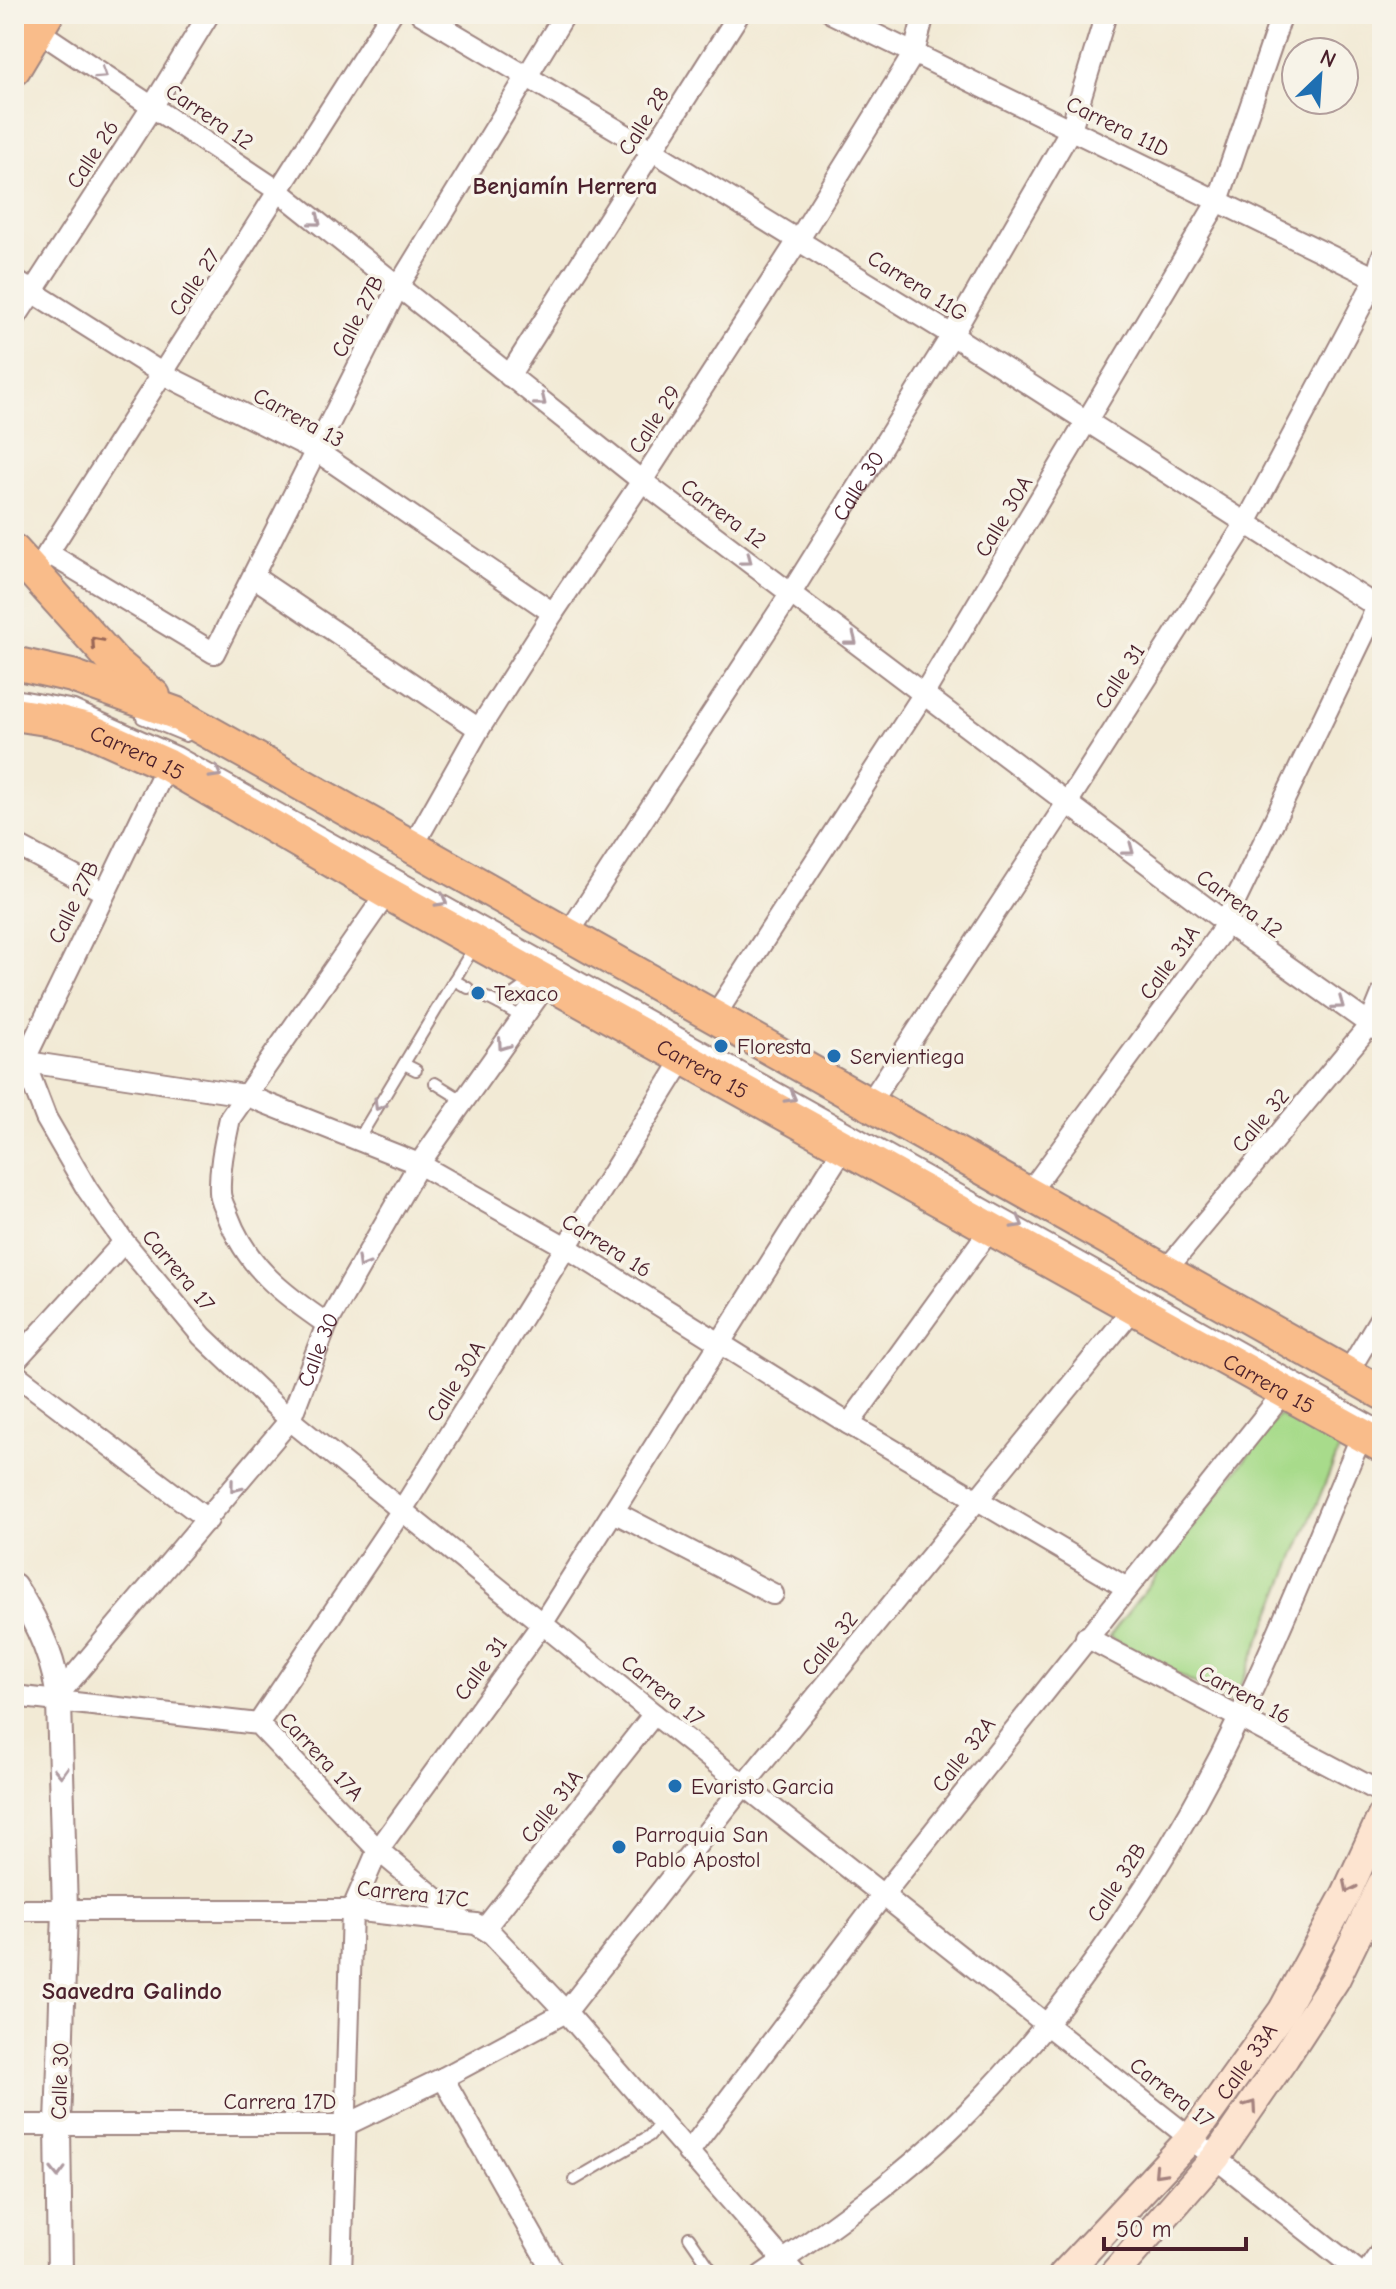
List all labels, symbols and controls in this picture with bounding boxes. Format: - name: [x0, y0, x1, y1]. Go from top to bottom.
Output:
- north arrow: [1280, 36, 1360, 116]
- text: N: [1316, 44, 1340, 74]
- one-way arrow: [93, 64, 108, 79]
- street label: Carrera 12: [161, 78, 258, 156]
- street label: Calle 28: [613, 83, 675, 161]
- street label: Carrera 11D: [1062, 91, 1173, 163]
- street label: Calle 26: [61, 115, 125, 194]
- district label: Benjamín Herrera: [473, 172, 657, 200]
- one-way arrow: [307, 211, 321, 226]
- street label: Calle 27: [164, 244, 226, 321]
- street label: Carrera 11G: [863, 245, 972, 327]
- street label: Calle 27B: [326, 271, 390, 362]
- street label: Calle 29: [623, 381, 686, 459]
- street label: Carrera 13: [249, 382, 348, 453]
- one-way arrow: [532, 391, 546, 406]
- street label: Calle 30: [827, 446, 890, 526]
- street label: Calle 30A: [969, 471, 1038, 562]
- street label: Carrera 12: [676, 473, 771, 554]
- one-way arrow: [738, 550, 753, 564]
- one-way arrow: [843, 631, 858, 645]
- one-way arrow: [91, 637, 106, 651]
- street label: Calle 31: [1089, 639, 1151, 714]
- street label: Carrera 15: [86, 720, 189, 786]
- one-way arrow: [207, 763, 221, 779]
- one-way arrow: [1120, 840, 1135, 855]
- street label: Calle 27B: [43, 857, 105, 948]
- street label: Carrera 12: [1191, 864, 1288, 944]
- one-way arrow: [434, 891, 448, 906]
- street label: Calle 31A: [1134, 920, 1206, 1005]
- place label: Texaco: [494, 981, 558, 1007]
- marker: Texaco: [469, 984, 487, 1002]
- one-way arrow: [1330, 994, 1344, 1009]
- street label: Carrera 15: [652, 1033, 752, 1105]
- place label: Floresta: [737, 1034, 812, 1060]
- one-way arrow: [498, 1037, 513, 1051]
- marker: Floresta: [712, 1037, 730, 1055]
- place label: Servientiega: [850, 1044, 965, 1070]
- marker: Servientiega: [825, 1047, 843, 1065]
- street label: Calle 32: [1227, 1083, 1295, 1158]
- one-way arrow: [783, 1087, 797, 1102]
- one-way arrow: [373, 1096, 389, 1111]
- street label: Carrera 16: [557, 1208, 656, 1284]
- one-way arrow: [1010, 1214, 1024, 1229]
- street label: Carrera 17: [136, 1224, 220, 1317]
- one-way arrow: [356, 1255, 372, 1269]
- street label: Calle 30: [292, 1308, 345, 1391]
- street label: Calle 30A: [421, 1336, 491, 1427]
- street label: Carrera 15: [1218, 1348, 1319, 1420]
- one-way arrow: [230, 1478, 244, 1493]
- street label: Calle 32: [796, 1606, 864, 1681]
- street label: Calle 31: [449, 1632, 513, 1706]
- street label: Carrera 17: [616, 1649, 710, 1732]
- street label: Carrera 16: [1194, 1660, 1295, 1730]
- street label: Carrera 17A: [274, 1707, 369, 1807]
- street label: Calle 32A: [926, 1712, 1001, 1797]
- street label: Calle 31A: [515, 1765, 588, 1848]
- one-way arrow: [53, 1766, 70, 1779]
- place label: Evaristo Garcia: [691, 1774, 834, 1800]
- marker: Evaristo Garcia: [666, 1777, 684, 1795]
- place label: Parroquia San Pablo Apostol: [635, 1822, 768, 1873]
- marker: Parroquia San Pablo Apostol: [610, 1838, 628, 1856]
- street label: Calle 32B: [1082, 1838, 1152, 1927]
- street label: Carrera 17C: [356, 1875, 470, 1913]
- one-way arrow: [1343, 1878, 1359, 1893]
- district label: Saavedra Galindo: [42, 1977, 222, 2005]
- street label: Calle 33A: [1211, 2018, 1283, 2105]
- street label: Calle 30: [46, 2042, 74, 2120]
- street label: Carrera 17: [1124, 2052, 1219, 2134]
- street label: Carrera 17D: [224, 2089, 336, 2115]
- one-way arrow: [1241, 2101, 1256, 2115]
- one-way arrow: [1154, 2163, 1168, 2178]
- one-way arrow: [49, 2166, 67, 2179]
- scale bar: [1104, 2201, 1246, 2251]
- text: 50 m: [1116, 2215, 1172, 2243]

